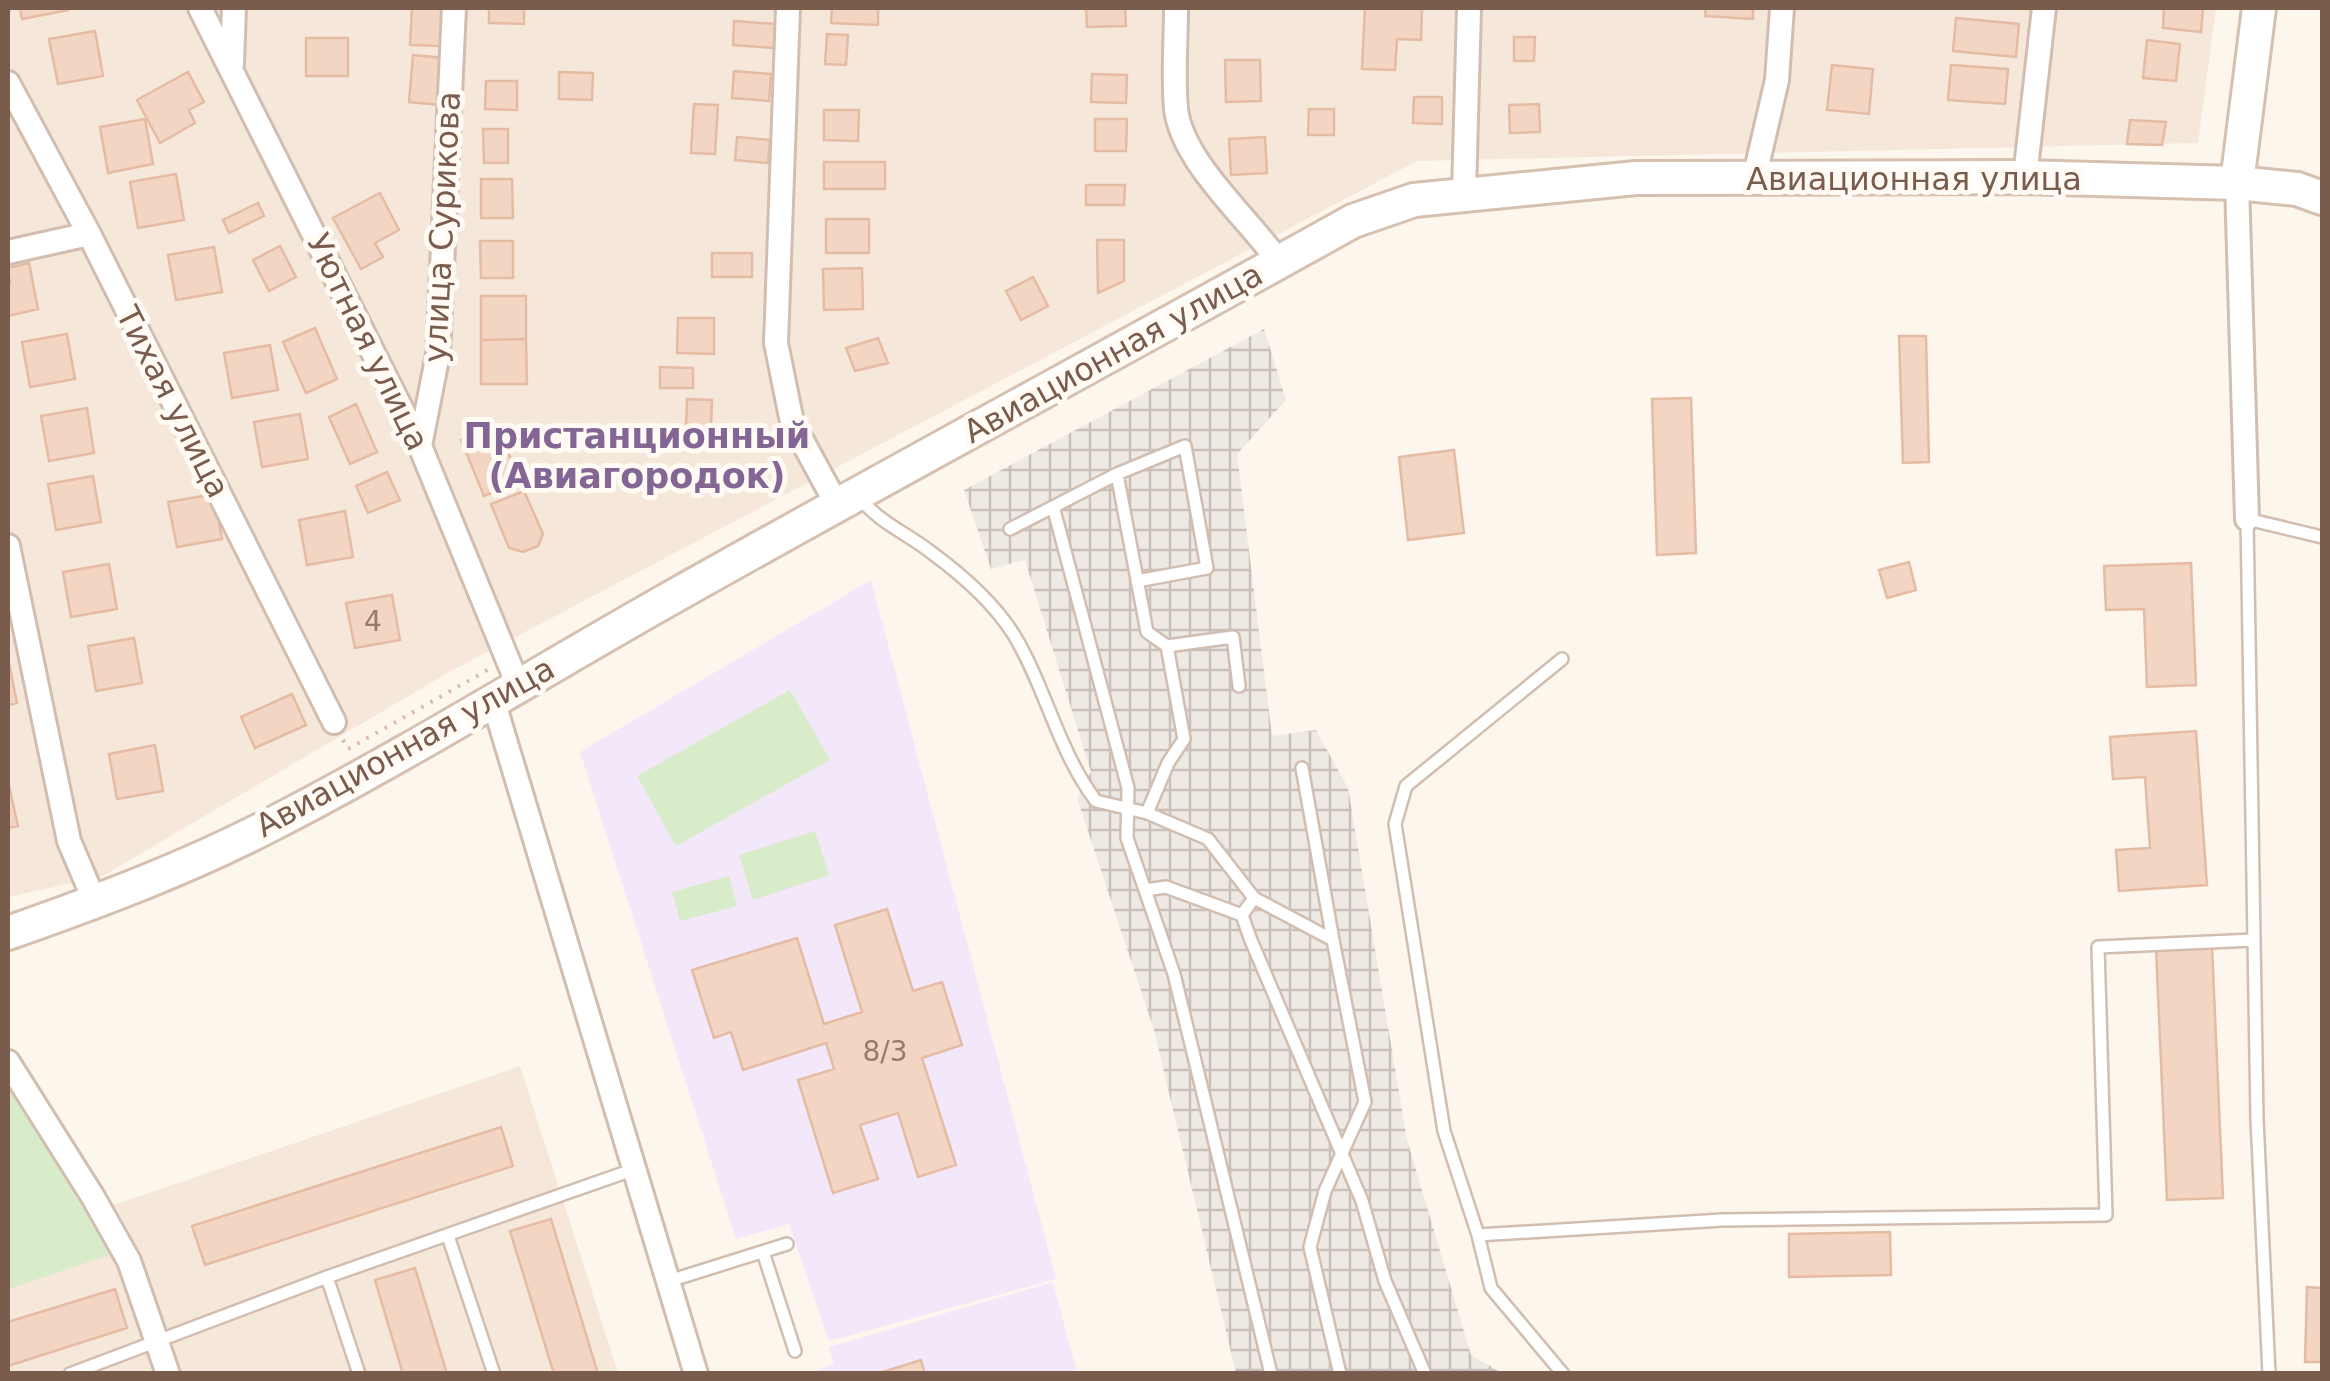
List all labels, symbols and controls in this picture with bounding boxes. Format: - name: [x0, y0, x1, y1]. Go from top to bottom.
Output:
- street label: улица Сурикова: [416, 90, 468, 364]
- street label: Авиационная улица: [1746, 160, 2082, 198]
- street label: Уютная улица: [299, 227, 437, 457]
- street label: Авиационная улица: [957, 255, 1269, 451]
- street label: Тихая улица: [108, 299, 238, 504]
- district label: Пристанционный (Авиагородок): [464, 416, 810, 496]
- house number: 4: [364, 605, 382, 638]
- street label: Авиационная улица: [249, 649, 561, 845]
- house number: 8/3: [862, 1035, 908, 1068]

